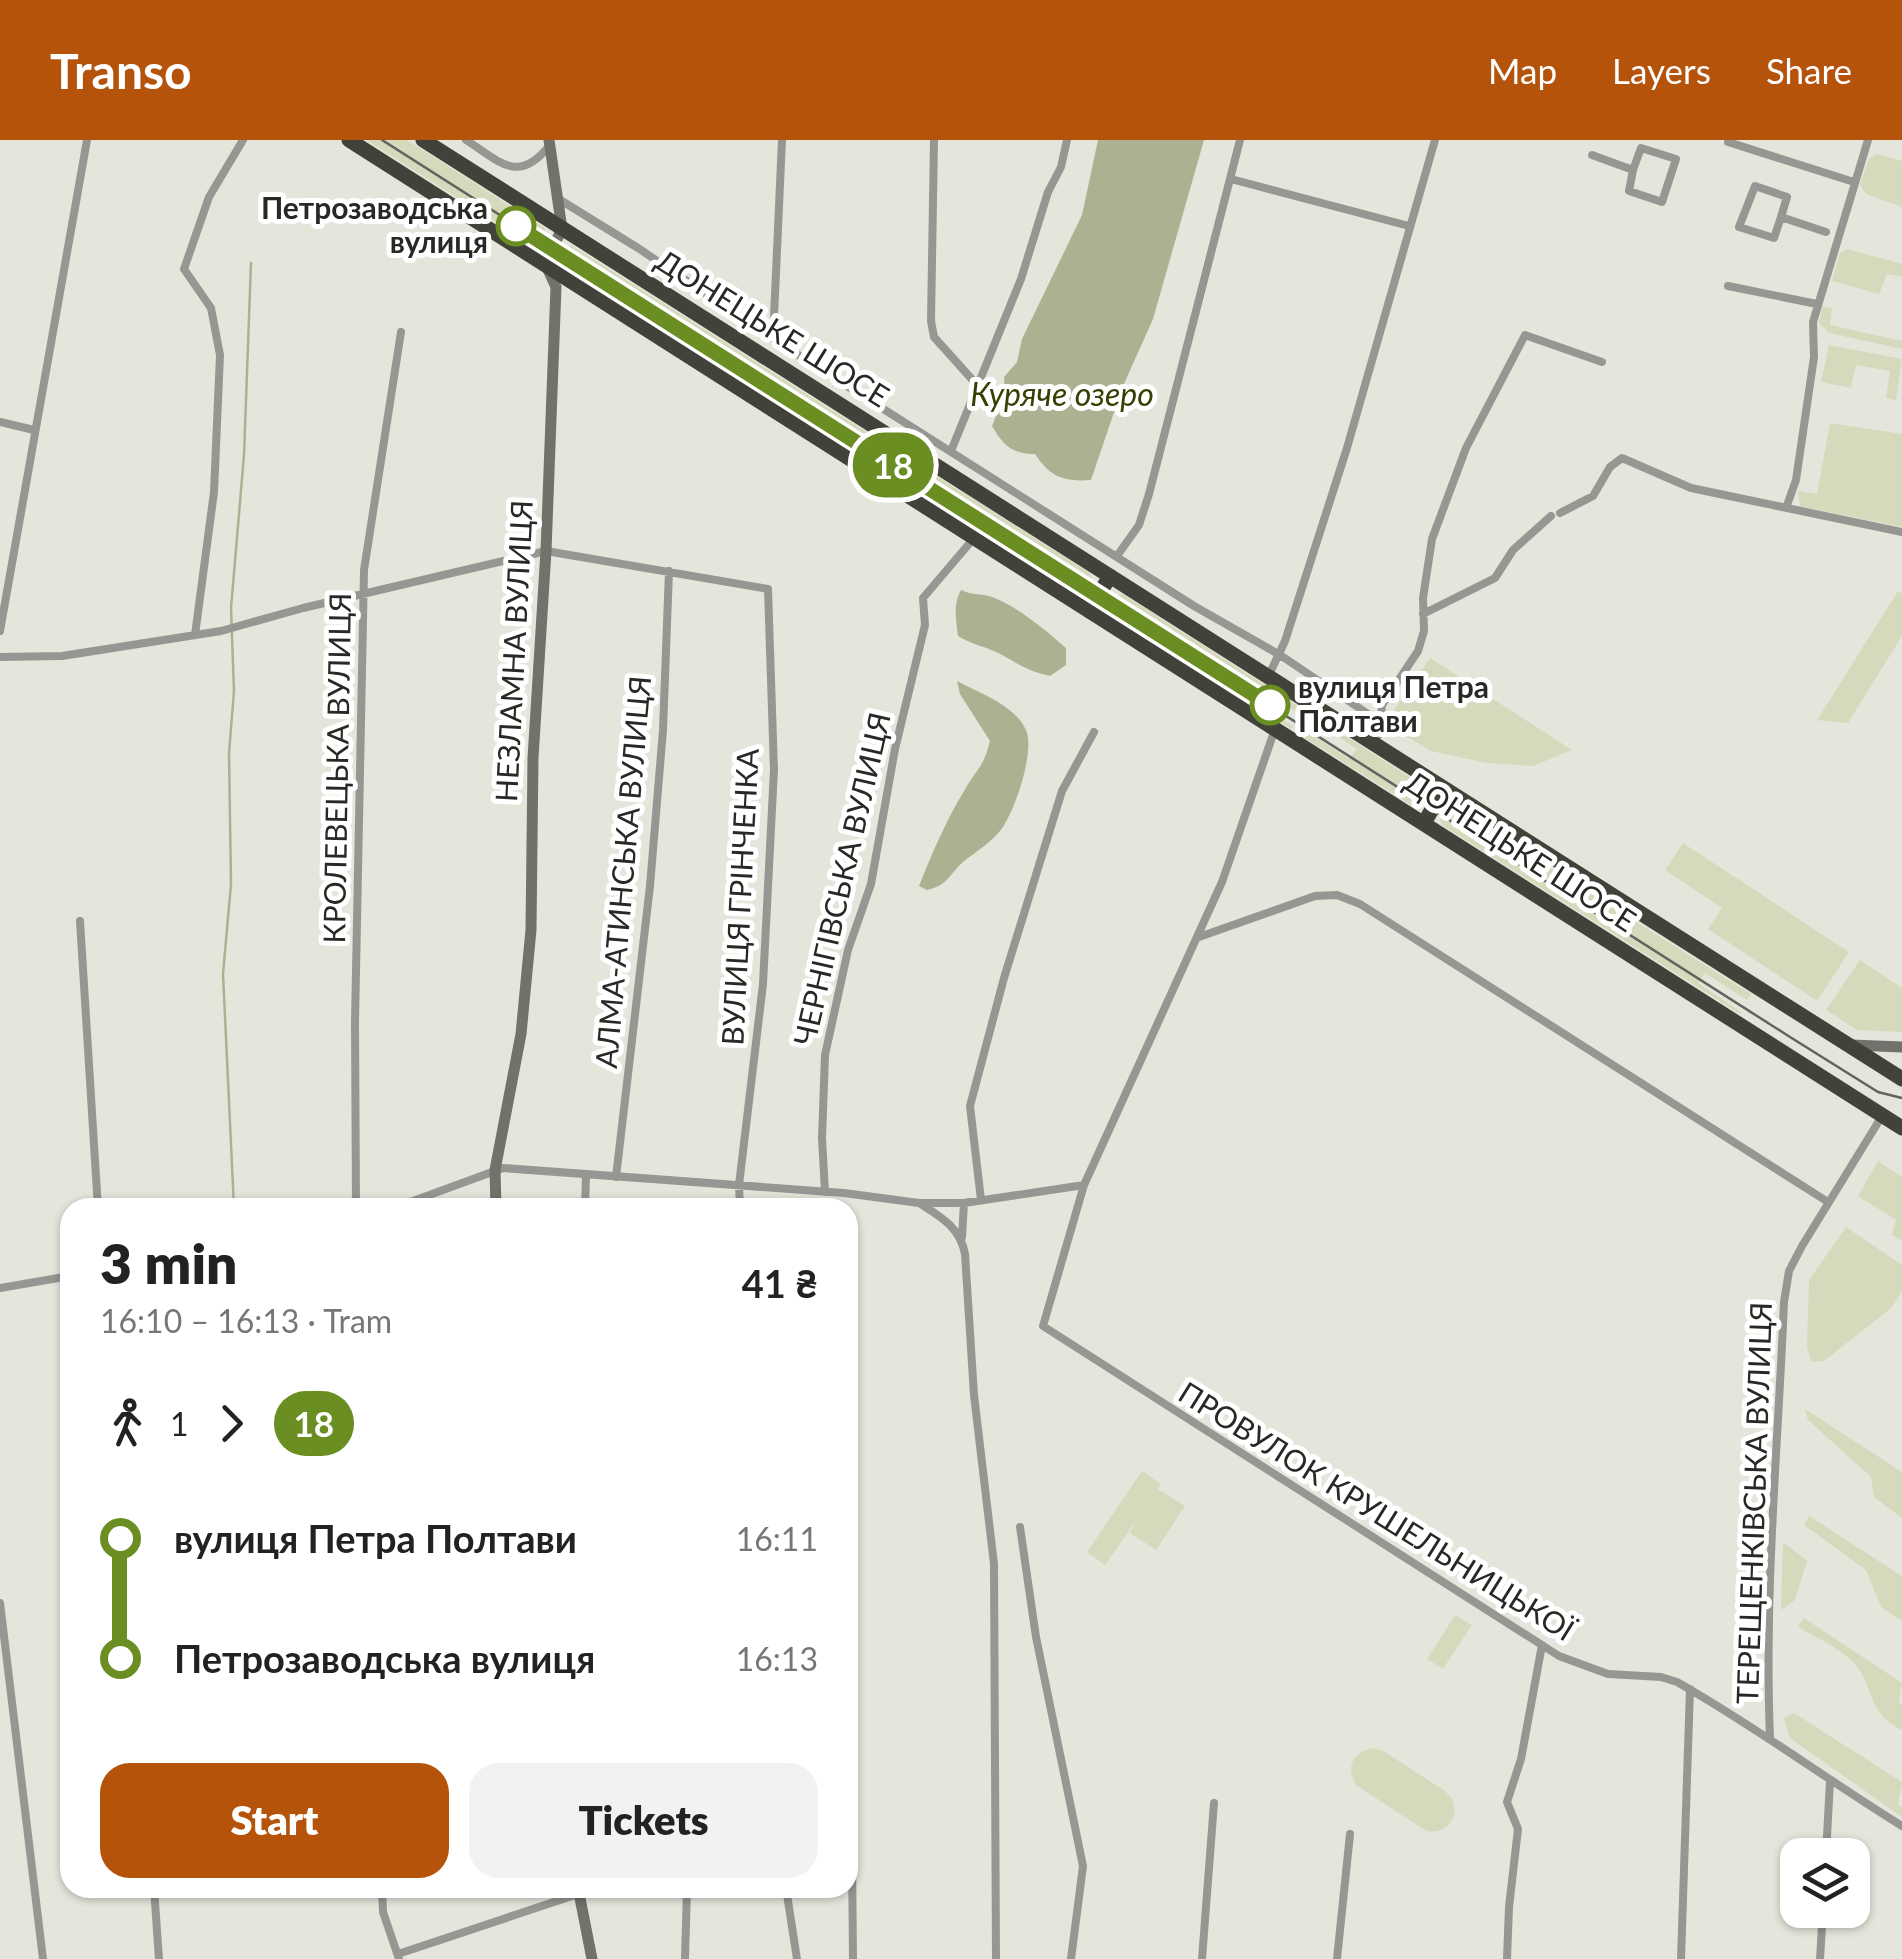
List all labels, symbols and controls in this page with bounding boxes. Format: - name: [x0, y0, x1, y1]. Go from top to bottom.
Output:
- text: Transo: [50, 42, 192, 99]
- text: Map: [1488, 49, 1557, 91]
- text: Layers: [1612, 49, 1711, 91]
- text: Share: [1766, 49, 1852, 91]
- place label: Петрозаводська вулиця: [261, 189, 488, 259]
- marker: Петрозаводська вулиця: [497, 207, 535, 245]
- street label: ДОНЕЦЬКЕ ШОСЕ: [650, 241, 896, 414]
- water label: Куряче озеро: [970, 374, 1154, 413]
- line badge: 18: [848, 432, 938, 498]
- text: 18: [873, 444, 913, 486]
- street label: НЕЗЛАМНА ВУЛИЦЯ: [487, 499, 539, 803]
- street label: КРОЛЕВЕЦЬКА ВУЛИЦЯ: [315, 592, 357, 944]
- place label: вулиця Петра Полтави: [1298, 668, 1489, 738]
- street label: АЛМА-АТИНСЬКА ВУЛИЦЯ: [587, 674, 657, 1069]
- marker: вулиця Петра Полтави: [1251, 686, 1289, 724]
- street label: ЧЕРНІГІВСЬКА ВУЛИЦЯ: [785, 708, 897, 1049]
- street label: ВУЛИЦЯ ГРІНЧЕНКА: [713, 747, 765, 1046]
- street label: ДОНЕЦЬКЕ ШОСЕ: [1399, 762, 1643, 938]
- text: 3 min: [100, 1230, 237, 1296]
- text: 41 ₴: [742, 1260, 818, 1306]
- text: 16:10 – 16:13 · Tram: [100, 1301, 392, 1340]
- street label: ТЕРЕЩЕНКІВСЬКА ВУЛИЦЯ: [1728, 1301, 1778, 1705]
- street label: ПРОВУЛОК КРУШЕЛЬНИЦЬКОЇ: [1173, 1373, 1583, 1648]
- icon: walk: [100, 1396, 155, 1451]
- icon: forward: [204, 1396, 259, 1451]
- text: 18: [294, 1402, 334, 1444]
- text: 1: [170, 1404, 189, 1443]
- text: вулиця Петра Полтави: [174, 1515, 577, 1561]
- text: 16:11: [736, 1519, 818, 1558]
- text: Петрозаводська вулиця: [174, 1635, 595, 1681]
- text: 16:13: [736, 1639, 818, 1678]
- button: Start: [100, 1763, 449, 1878]
- button: Tickets: [469, 1763, 818, 1878]
- map controls: [1780, 1838, 1870, 1928]
- button: layers: [1780, 1838, 1870, 1928]

